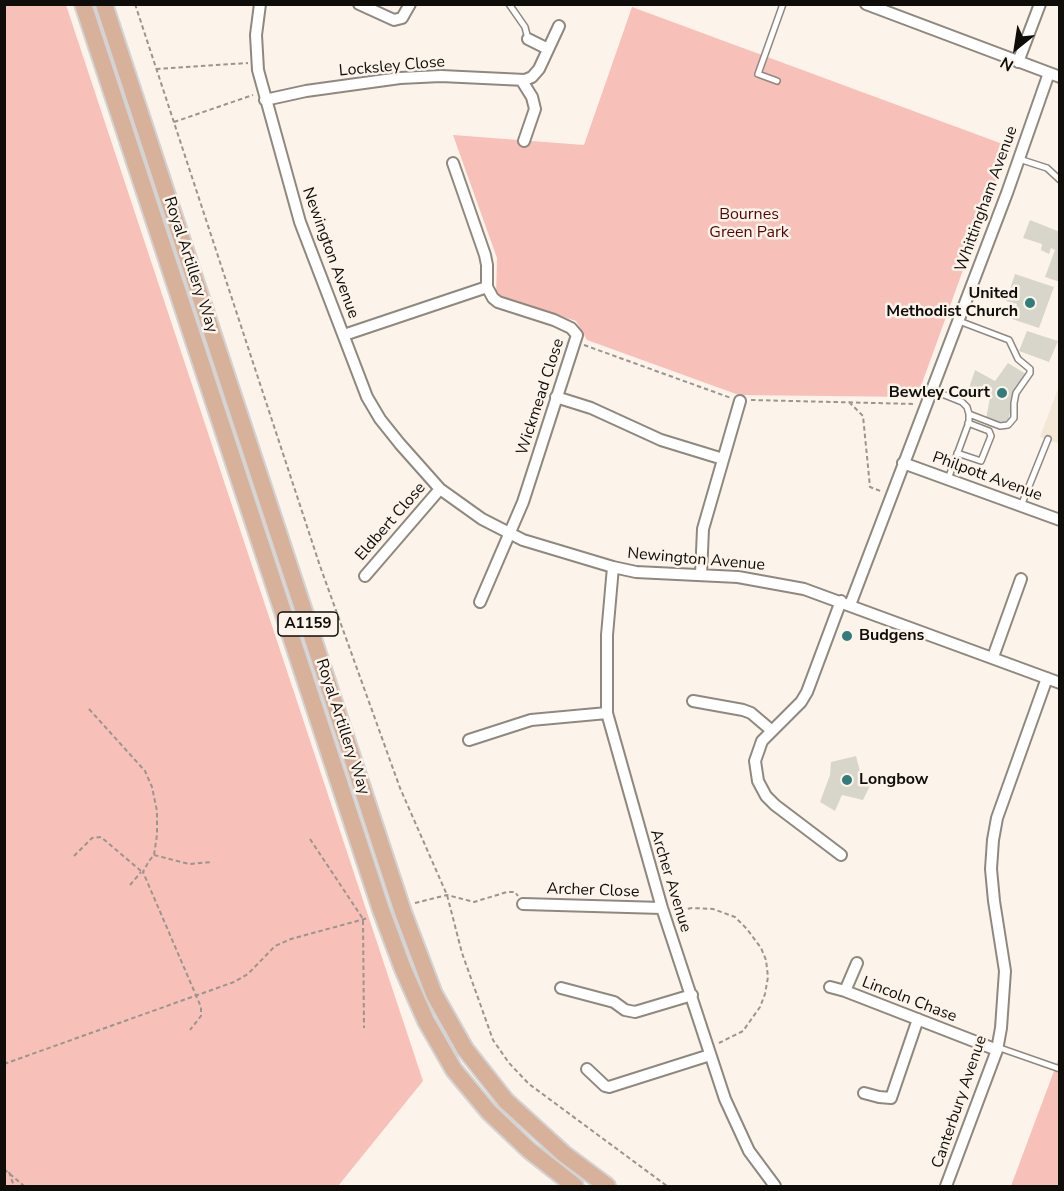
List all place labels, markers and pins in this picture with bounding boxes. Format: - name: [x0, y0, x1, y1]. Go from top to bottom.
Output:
- place label: United Methodist Church: [886, 284, 1018, 322]
- marker: United Methodist Church: [1023, 296, 1037, 310]
- place label: Bewley Court: [889, 383, 990, 403]
- marker: Bewley Court: [995, 386, 1009, 400]
- place label: Budgens: [859, 626, 924, 646]
- marker: Budgens: [840, 629, 854, 643]
- place label: Longbow: [859, 770, 928, 790]
- marker: Longbow: [840, 773, 854, 787]

